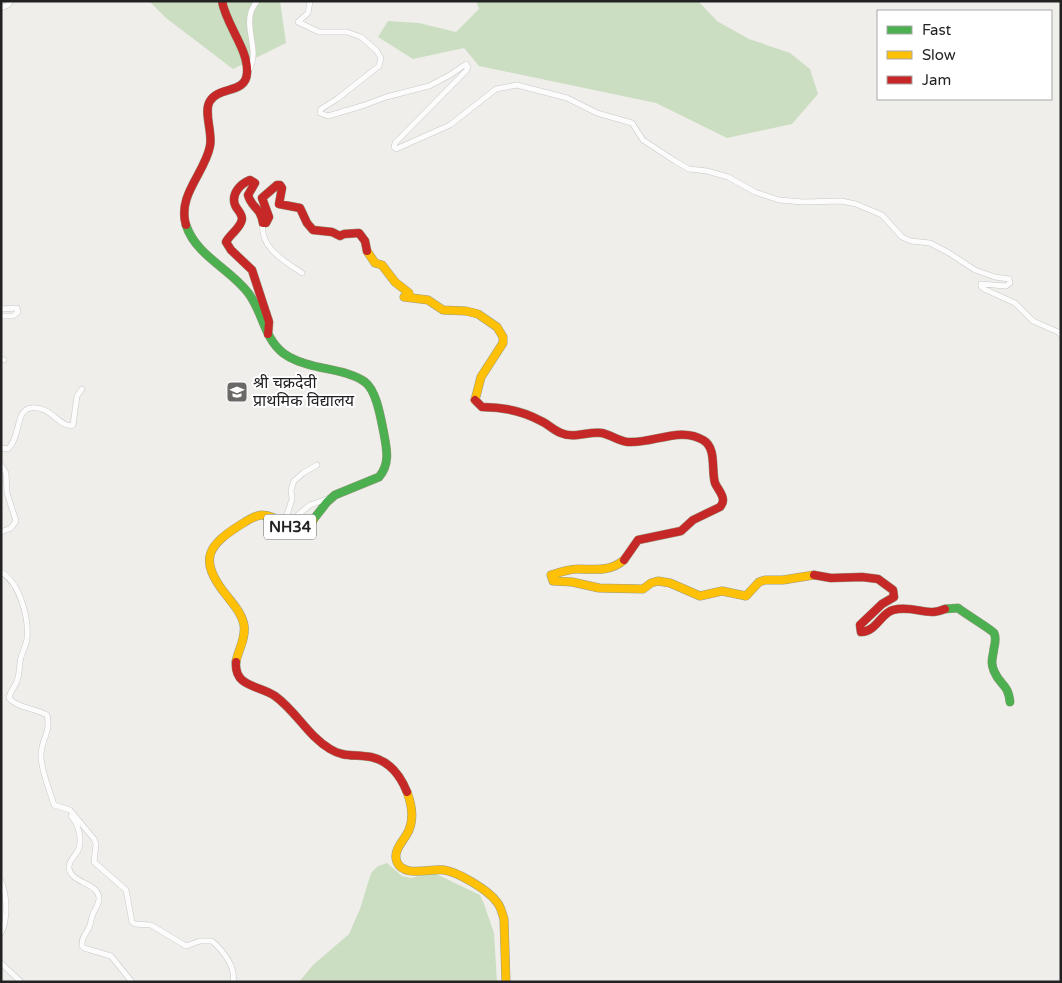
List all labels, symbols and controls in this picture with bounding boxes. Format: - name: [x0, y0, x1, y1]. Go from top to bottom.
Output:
- legend: [877, 10, 1052, 100]
- text: Fast: [922, 21, 952, 39]
- text: Slow: [922, 46, 956, 64]
- text: Jam: [922, 71, 951, 89]
- place label: श्री चक्रदेवी प्राथमिक विद्यालय: [253, 373, 355, 411]
- school or university icon: श्री चक्रदेवी प्राथमिक विद्यालय: [225, 380, 249, 404]
- road number: NH34: [264, 514, 316, 540]

